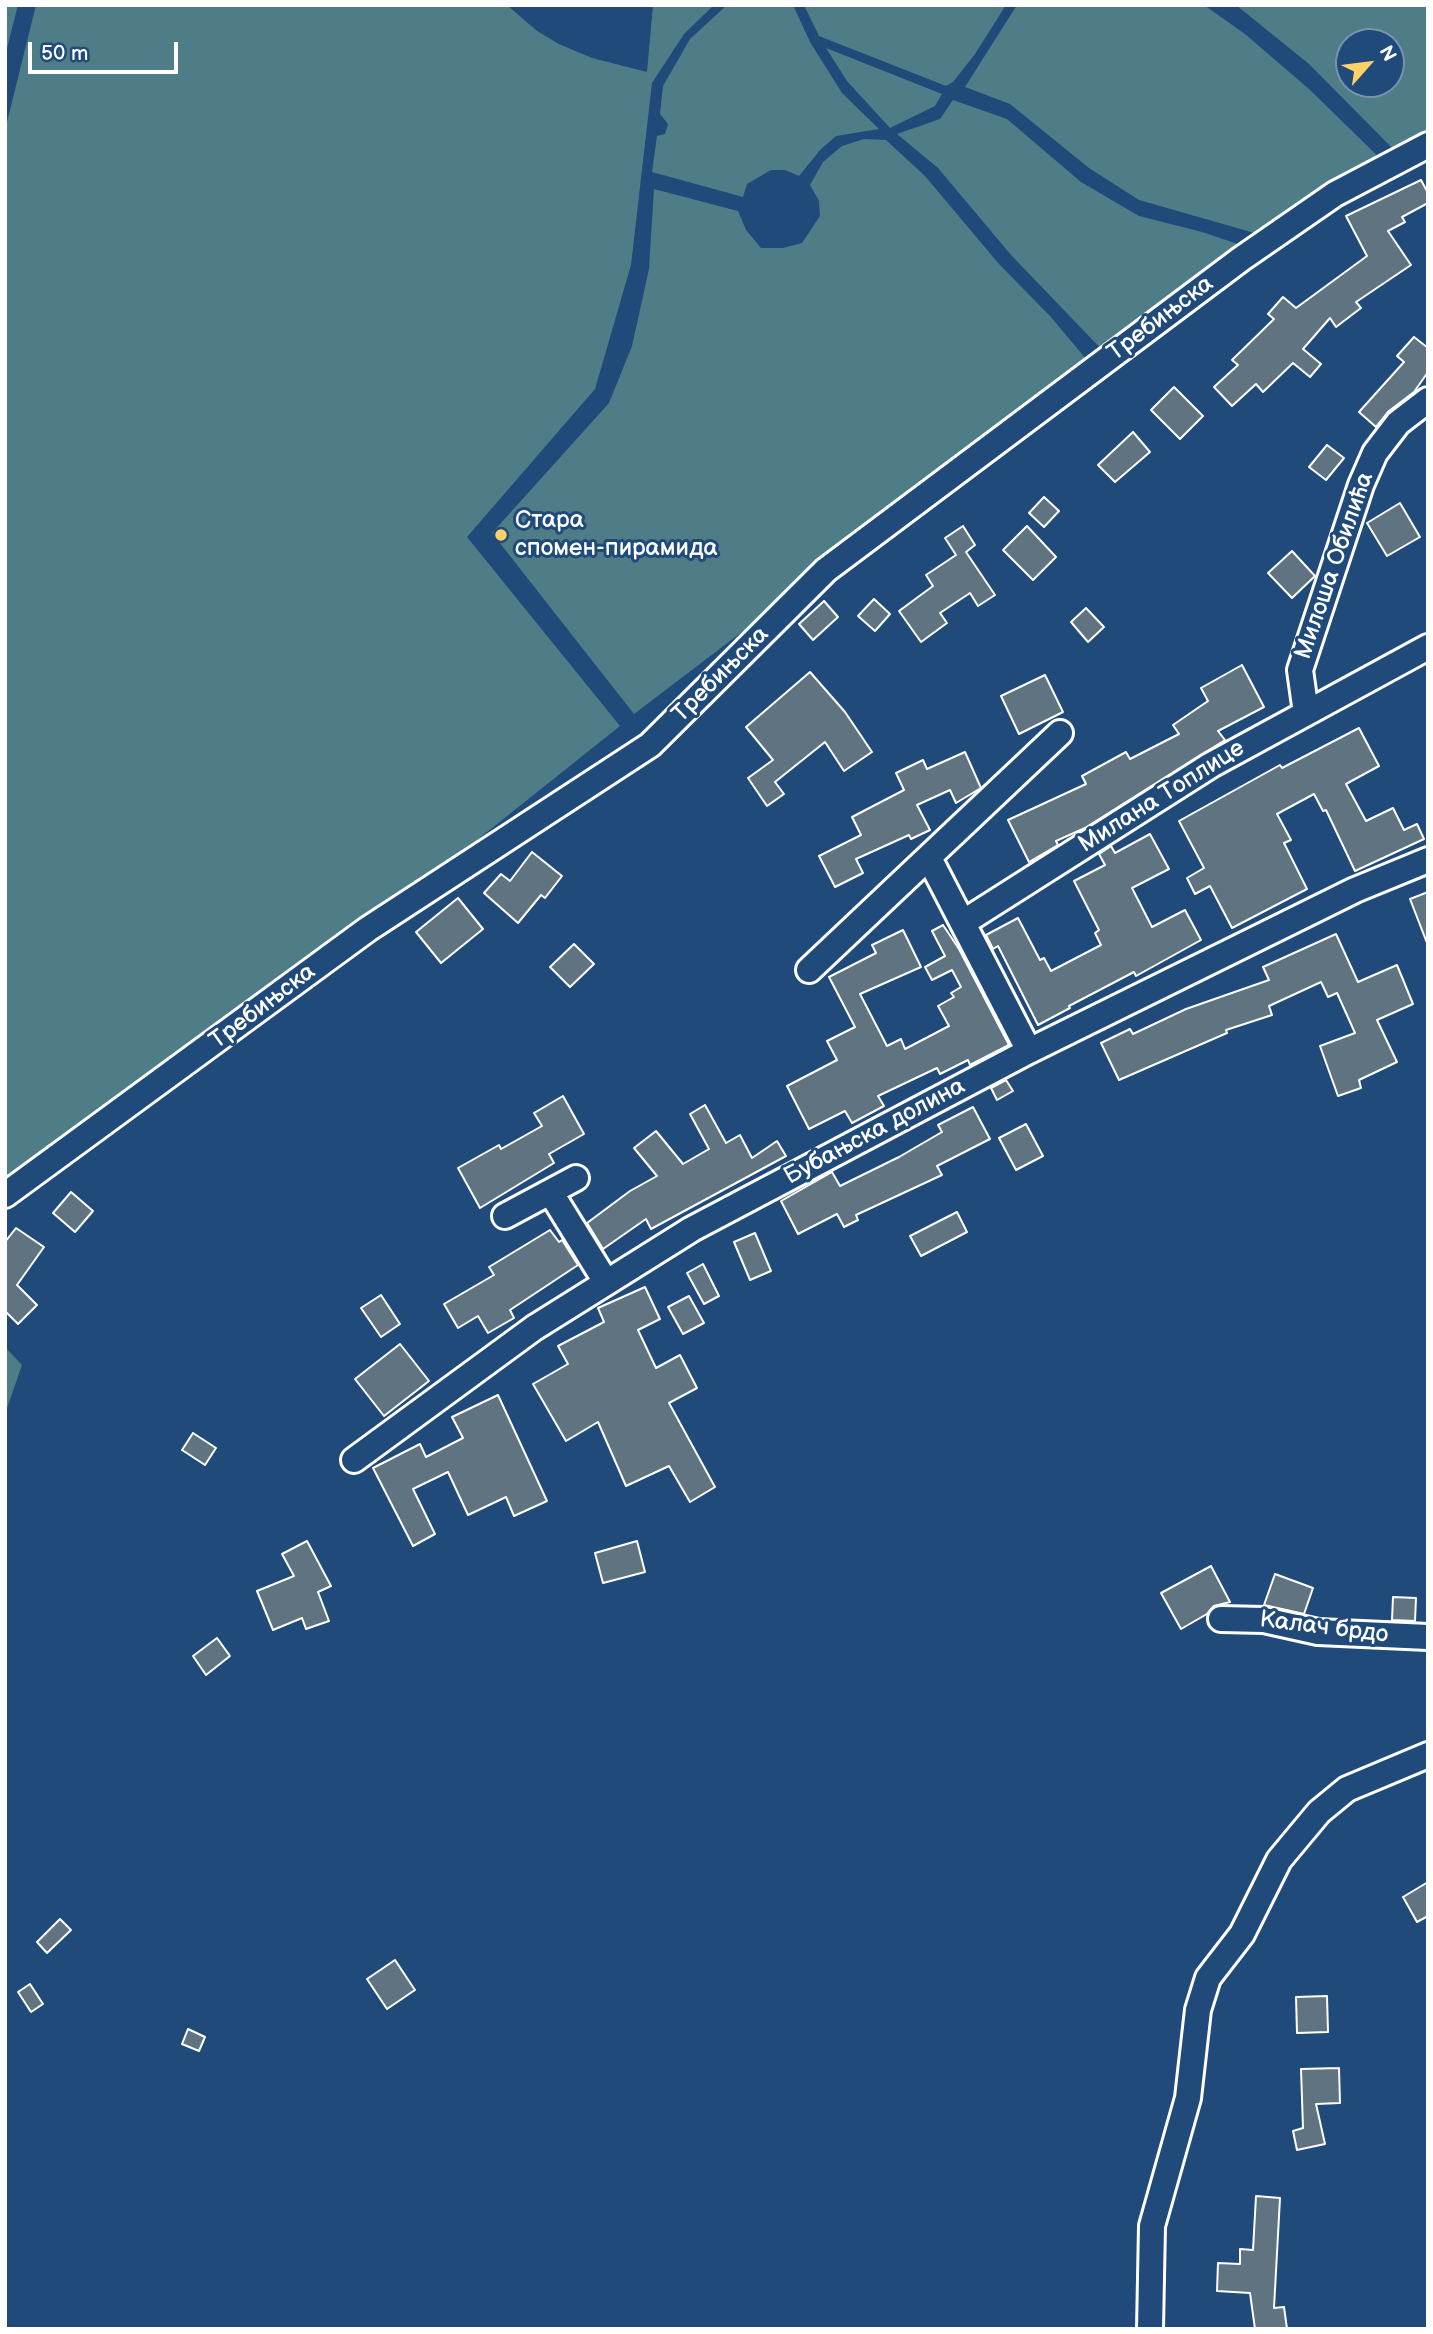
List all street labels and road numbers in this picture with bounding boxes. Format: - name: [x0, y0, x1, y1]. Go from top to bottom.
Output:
- street label: Требињска: [1103, 270, 1219, 368]
- street label: Милоша Обилића: [1290, 469, 1380, 663]
- street label: Требињска: [667, 621, 775, 729]
- street label: Милана Топлице: [1074, 734, 1250, 860]
- street label: Требињска: [205, 958, 321, 1056]
- street label: Бубањска долина: [780, 1072, 970, 1192]
- street label: Калач брдо: [1258, 1606, 1390, 1650]

